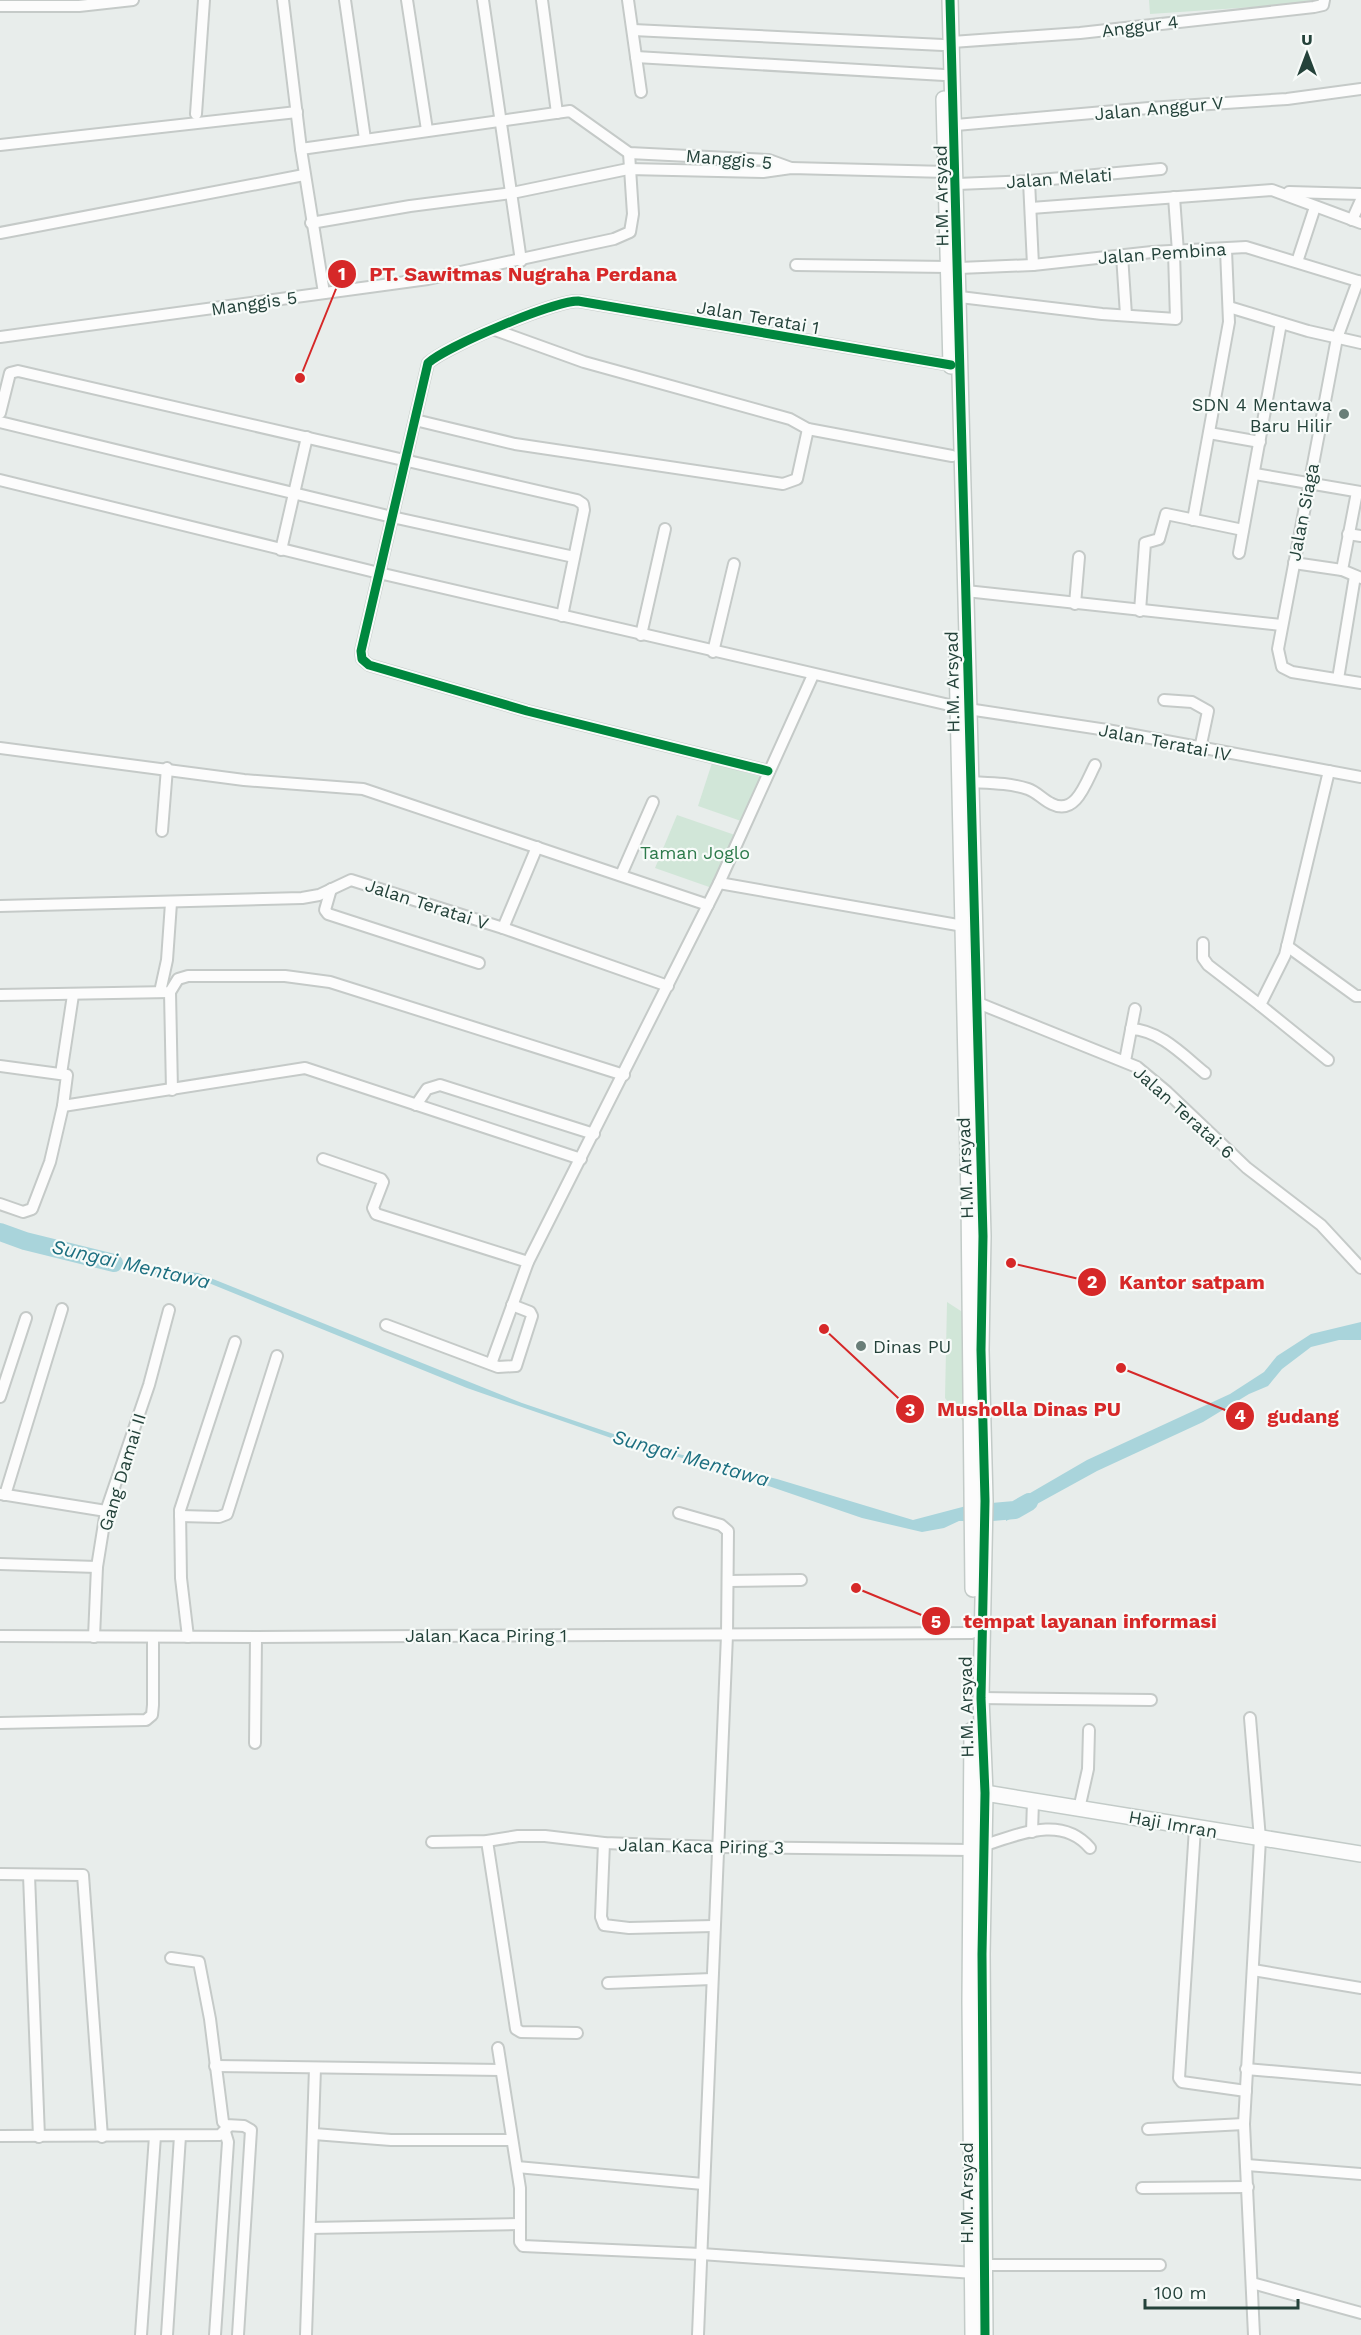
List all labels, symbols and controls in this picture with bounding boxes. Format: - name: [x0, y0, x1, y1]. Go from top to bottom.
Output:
- street label: Anggur 4: [1100, 11, 1180, 41]
- north arrow: [1277, 24, 1337, 84]
- text: U: [1301, 30, 1313, 49]
- street label: Jalan Anggur V: [1093, 92, 1225, 124]
- street label: Manggis 5: [685, 145, 773, 173]
- street label: H.M. Arsyad: [930, 145, 952, 247]
- street label: Jalan Melati: [1005, 164, 1113, 192]
- street label: Jalan Pembina: [1097, 238, 1227, 268]
- callout: PT. Sawitmas Nugraha Perdana: [327, 255, 689, 293]
- text: PT. Sawitmas Nugraha Perdana: [369, 262, 677, 286]
- text: 1: [338, 263, 346, 284]
- street label: Manggis 5: [210, 287, 298, 319]
- street label: Jalan Teratai 1: [695, 296, 821, 338]
- place label: SDN 4 Mentawa Baru Hilir: [1192, 394, 1332, 436]
- marker: SDN 4 Mentawa Baru Hilir: [1337, 407, 1351, 421]
- street label: Jalan Siaga: [1283, 461, 1323, 563]
- street label: H.M. Arsyad: [941, 631, 963, 733]
- street label: Jalan Teratai IV: [1097, 719, 1233, 765]
- park label: Taman Joglo: [640, 842, 750, 863]
- street label: Jalan Teratai V: [363, 874, 492, 934]
- street label: Jalan Teratai 6: [1129, 1061, 1239, 1163]
- street label: H.M. Arsyad: [953, 1117, 977, 1219]
- water label: Sungai Mentawa: [50, 1234, 212, 1294]
- callout: Kantor satpam: [1077, 1263, 1277, 1301]
- text: Kantor satpam: [1119, 1270, 1265, 1294]
- text: 2: [1087, 1271, 1097, 1292]
- place label: Dinas PU: [873, 1336, 951, 1357]
- marker: Dinas PU: [854, 1339, 868, 1353]
- callout: Musholla Dinas PU: [895, 1390, 1133, 1428]
- text: Musholla Dinas PU: [937, 1397, 1121, 1421]
- callout: gudang: [1225, 1397, 1351, 1435]
- text: 3: [905, 1399, 915, 1420]
- text: gudang: [1267, 1404, 1339, 1428]
- text: 4: [1234, 1405, 1246, 1426]
- street label: Gang Damai II: [94, 1411, 150, 1533]
- water label: Sungai Mentawa: [610, 1424, 772, 1492]
- callout: tempat layanan informasi: [921, 1602, 1228, 1640]
- text: tempat layanan informasi: [963, 1609, 1217, 1633]
- text: 5: [931, 1611, 941, 1632]
- street label: Jalan Kaca Piring 1: [405, 1625, 567, 1646]
- street label: H.M. Arsyad: [955, 1656, 977, 1758]
- street label: Haji Imran: [1127, 1806, 1219, 1842]
- street label: Jalan Kaca Piring 3: [618, 1834, 784, 1858]
- street label: H.M. Arsyad: [956, 2142, 977, 2244]
- scale bar: [1145, 2272, 1298, 2310]
- text: 100 m: [1154, 2282, 1207, 2303]

